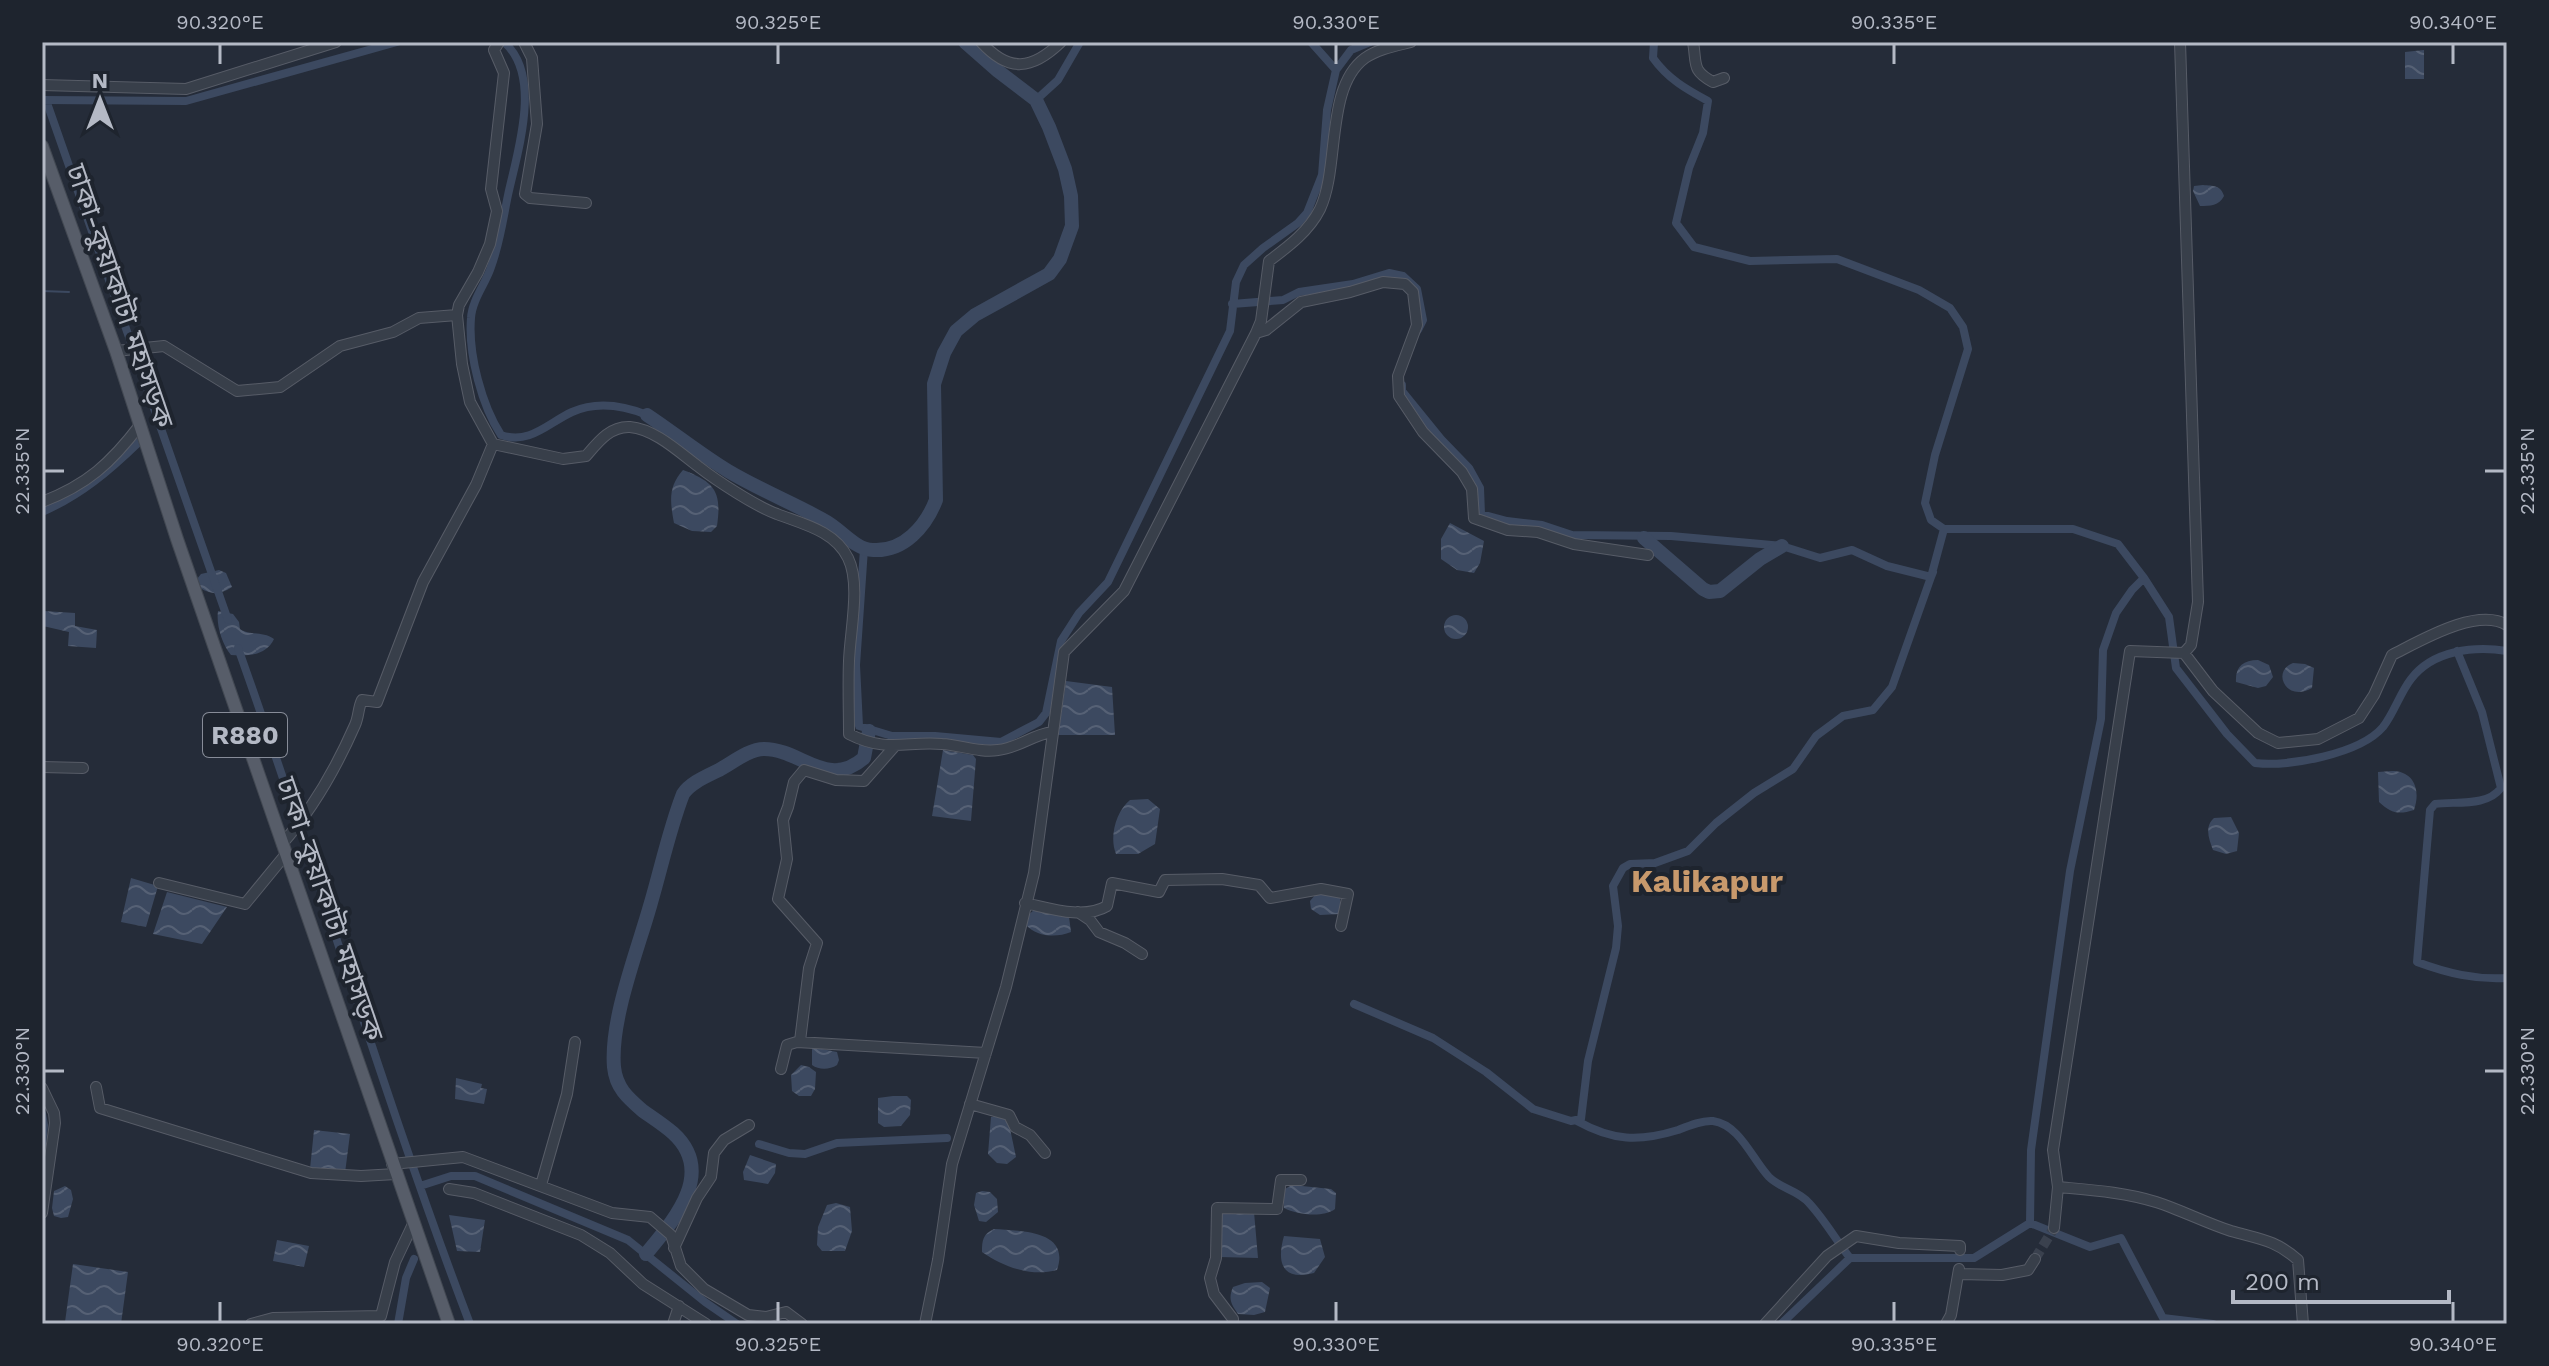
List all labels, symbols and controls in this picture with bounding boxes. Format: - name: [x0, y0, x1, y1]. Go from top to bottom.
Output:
- text: 90.320°E: [176, 10, 264, 34]
- text: 90.325°E: [735, 10, 821, 34]
- text: 90.330°E: [1292, 10, 1380, 34]
- text: 90.335°E: [1851, 10, 1937, 34]
- text: 90.340°E: [2409, 10, 2497, 34]
- north arrow: [60, 60, 140, 140]
- text: N: [92, 68, 108, 93]
- street label: ঢাকা-কুয়াকাটা মহাসড়ক: [59, 159, 181, 432]
- text: 22.335°N: [10, 427, 34, 515]
- text: 22.335°N: [2515, 427, 2539, 515]
- road number: R880: [203, 713, 287, 757]
- street label: ঢাকা-কুয়াকাটা মহাসড়ক: [269, 772, 391, 1045]
- district label: Kalikapur: [1631, 862, 1783, 900]
- text: 22.330°N: [10, 1027, 34, 1115]
- text: 22.330°N: [2515, 1027, 2539, 1115]
- scale bar: [2233, 1254, 2449, 1304]
- text: 200 m: [2245, 1268, 2320, 1296]
- text: 90.320°E: [176, 1332, 264, 1356]
- text: 90.325°E: [735, 1332, 821, 1356]
- text: 90.330°E: [1292, 1332, 1380, 1356]
- text: 90.335°E: [1851, 1332, 1937, 1356]
- text: 90.340°E: [2409, 1332, 2497, 1356]

